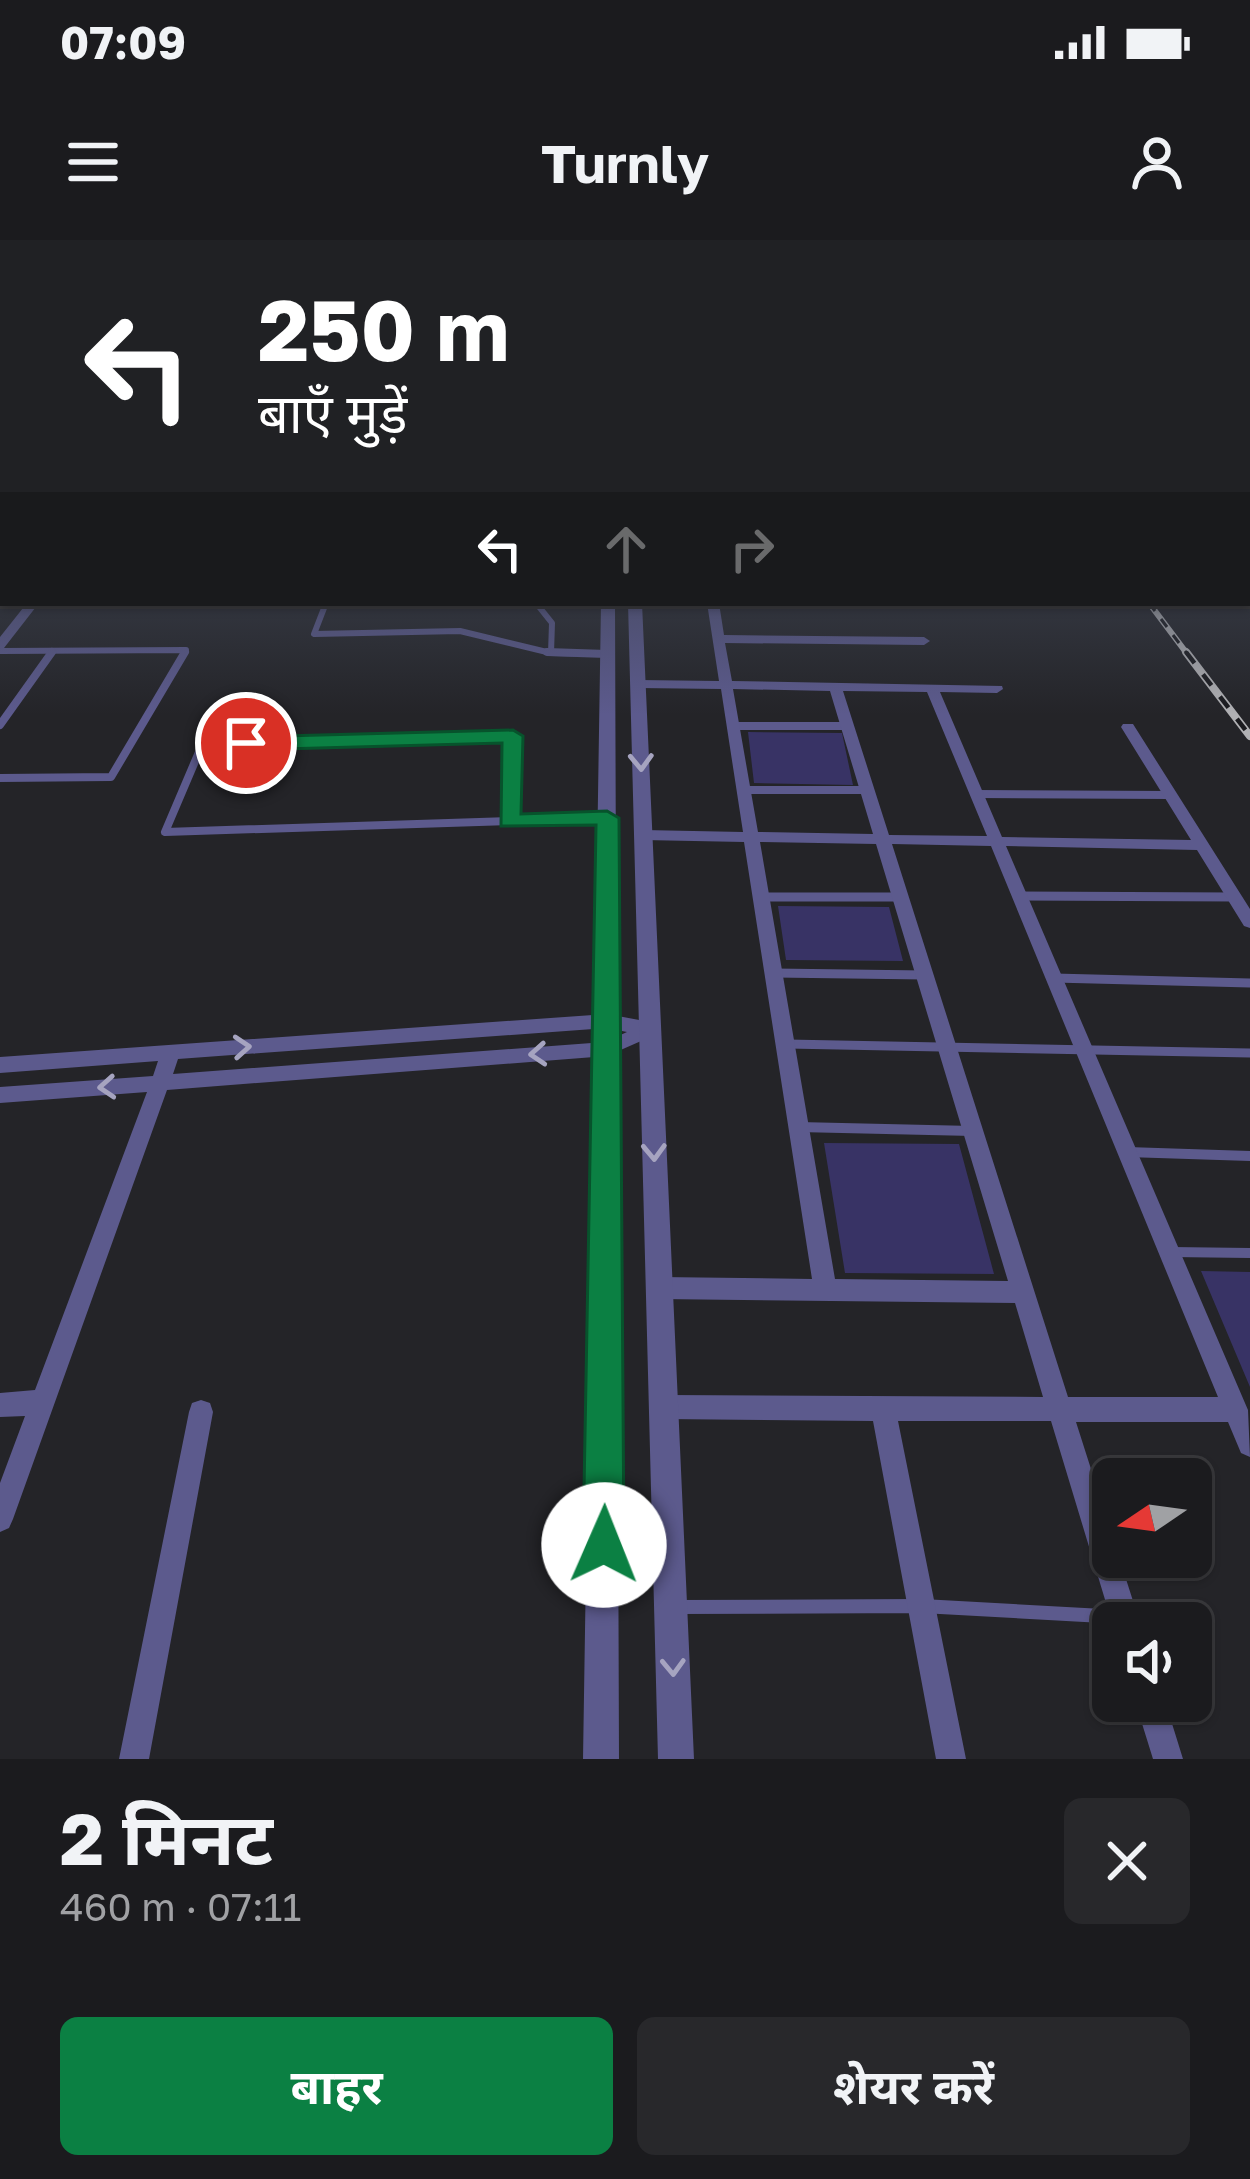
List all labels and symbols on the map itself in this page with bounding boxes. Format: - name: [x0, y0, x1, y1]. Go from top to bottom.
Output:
- pin: [195, 692, 297, 794]
- one-way arrow: [628, 753, 654, 772]
- one-way arrow: [233, 1035, 252, 1061]
- one-way arrow: [528, 1041, 547, 1066]
- one-way arrow: [97, 1074, 116, 1099]
- one-way arrow: [641, 1143, 667, 1162]
- north arrow: [1092, 1458, 1212, 1578]
- position arrow: [541, 1482, 667, 1608]
- one-way arrow: [660, 1658, 686, 1677]

